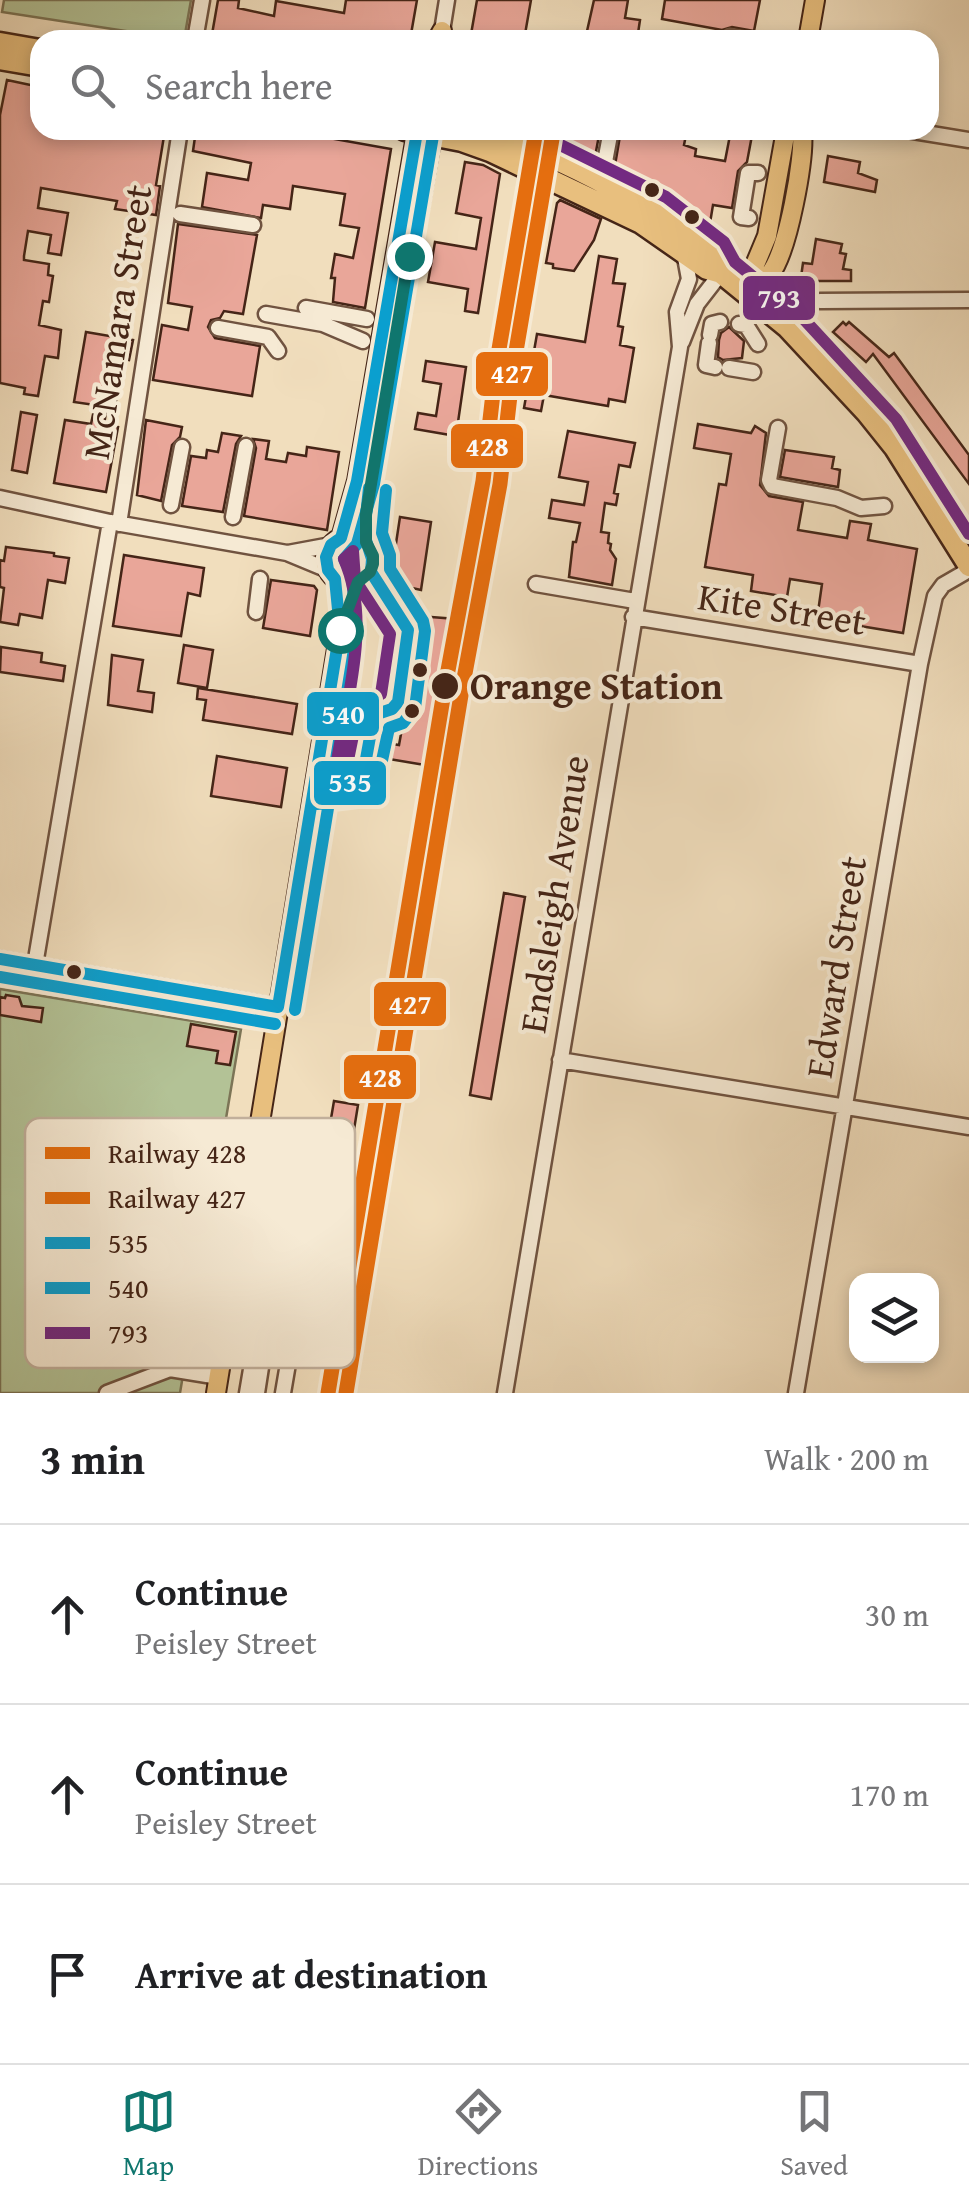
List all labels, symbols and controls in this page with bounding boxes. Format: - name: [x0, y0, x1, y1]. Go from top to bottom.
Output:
- search box: [30, 30, 939, 140]
- text: Search here: [145, 57, 333, 113]
- icon: search: [65, 58, 120, 113]
- street label: McNamara Street: [67, 180, 165, 463]
- unlabelled marker: [642, 180, 662, 200]
- unlabelled marker: [682, 207, 702, 227]
- route end: [387, 234, 433, 280]
- line badge: 793: [741, 274, 817, 322]
- text: 793: [757, 277, 801, 318]
- line badge: 427: [474, 350, 550, 398]
- text: 427: [490, 352, 534, 393]
- line badge: 428: [449, 422, 525, 470]
- text: 428: [465, 425, 509, 466]
- street label: Kite Street: [694, 567, 870, 649]
- route start: [318, 608, 364, 654]
- place label: Orange Station: [470, 657, 723, 713]
- unlabelled marker: [410, 660, 430, 680]
- marker: Orange Station: [429, 670, 461, 702]
- line badge: 540: [305, 690, 381, 738]
- text: 540: [321, 693, 365, 734]
- unlabelled marker: [402, 701, 422, 721]
- street label: Endsleigh Avenue: [503, 751, 603, 1037]
- line badge: 535: [312, 759, 388, 807]
- text: 535: [328, 761, 372, 802]
- street label: Edward Street: [790, 852, 880, 1082]
- unlabelled marker: [64, 962, 84, 982]
- line badge: 427: [372, 980, 448, 1028]
- text: 427: [388, 983, 432, 1024]
- line badge: 428: [342, 1053, 418, 1101]
- text: 428: [358, 1056, 402, 1097]
- legend: [25, 1118, 355, 1368]
- text: Railway 428: [108, 1132, 246, 1173]
- text: Railway 427: [108, 1177, 246, 1218]
- text: 535: [108, 1222, 148, 1263]
- text: 540: [108, 1267, 148, 1308]
- map controls: [849, 1273, 939, 1363]
- button: layers: [849, 1273, 939, 1363]
- text: 793: [108, 1312, 148, 1353]
- text: 3 min: [40, 1428, 145, 1489]
- text: Walk · 200 m: [764, 1435, 929, 1482]
- text: Continue: [135, 1563, 288, 1619]
- icon: ahead: [40, 1587, 95, 1642]
- text: 30 m: [865, 1591, 929, 1638]
- text: Peisley Street: [135, 1619, 317, 1666]
- text: Continue: [135, 1743, 288, 1799]
- icon: ahead: [40, 1767, 95, 1822]
- text: 170 m: [850, 1771, 929, 1818]
- text: Peisley Street: [135, 1799, 317, 1846]
- text: Arrive at destination: [135, 1946, 488, 2002]
- icon: arrive: [40, 1947, 95, 2002]
- tab: Map: [121, 2084, 176, 2185]
- tab: Directions: [418, 2084, 538, 2185]
- tab: Saved: [780, 2084, 848, 2185]

